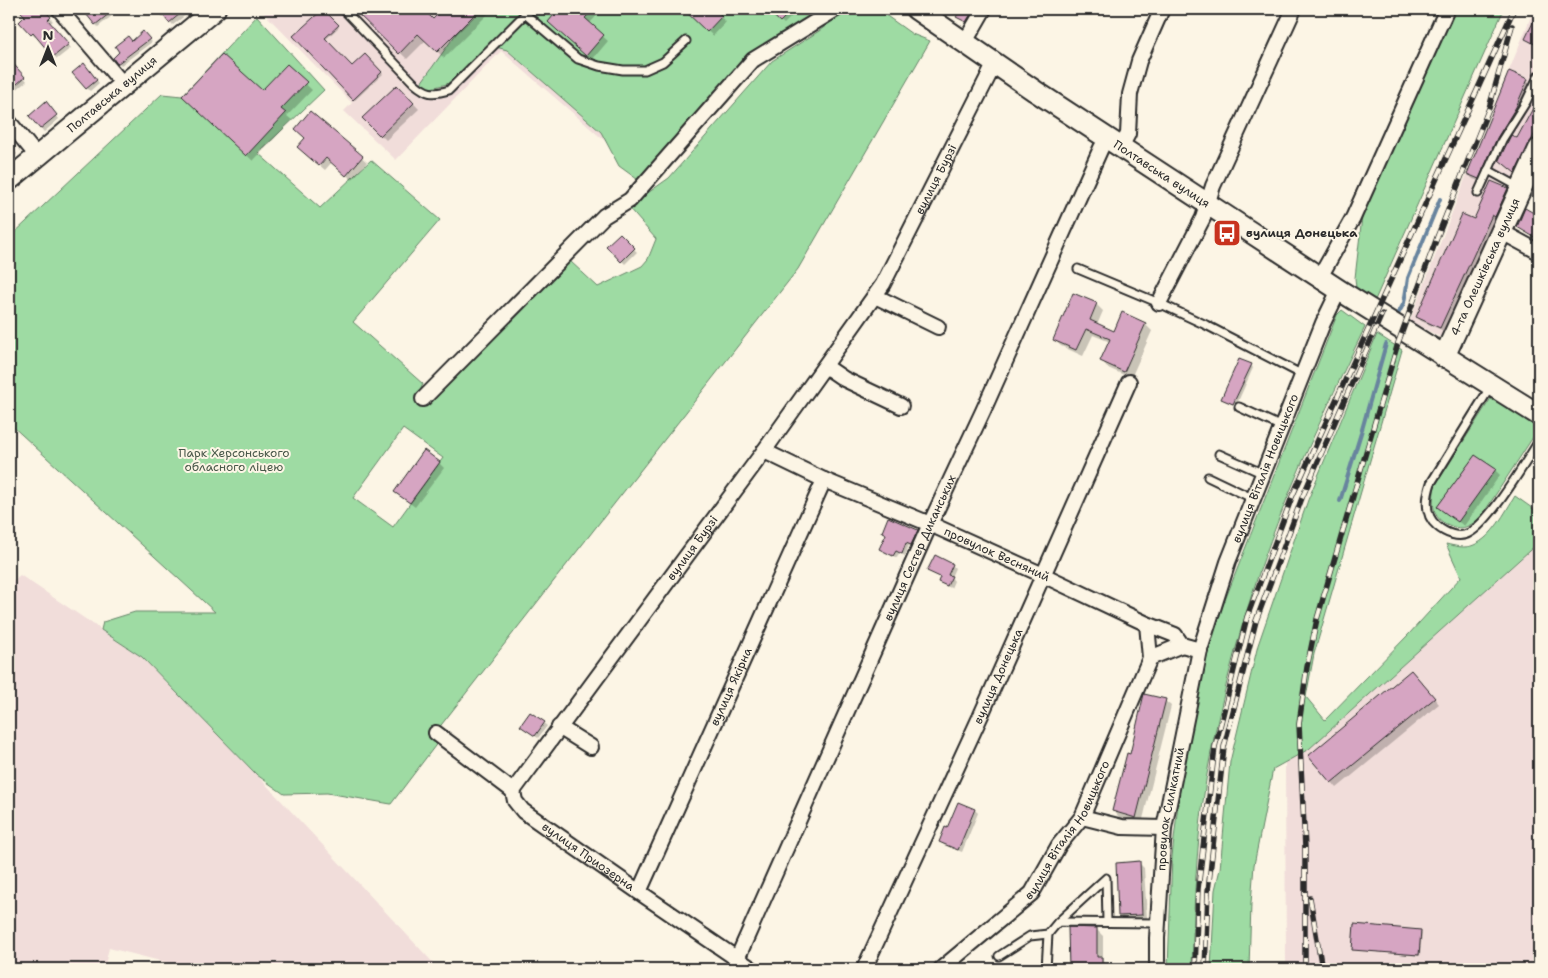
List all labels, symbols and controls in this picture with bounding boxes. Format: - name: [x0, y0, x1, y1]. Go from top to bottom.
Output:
- north arrow: [22, 22, 72, 72]
- text: N: [42, 26, 54, 44]
- street label: Полтавська вулиця: [64, 52, 160, 136]
- street label: Полтавська вулиця: [1110, 137, 1213, 211]
- street label: вулиця Бурзі: [912, 142, 960, 217]
- street label: 4-та Олешківська вулиця: [1447, 195, 1524, 338]
- bus stop icon: вулиця Донецька: [1212, 218, 1242, 248]
- place label: вулиця Донецька: [1246, 225, 1358, 241]
- street label: вулиця Віталія Новицького: [1228, 391, 1302, 545]
- park label: Парк Херсонського обласного ліцею: [179, 445, 289, 475]
- street label: вулиця Сестер Диканських: [880, 472, 960, 623]
- street label: вулиця Бурзі: [663, 512, 722, 584]
- street label: провулок Весняний: [942, 523, 1053, 585]
- street label: вулиця Донецька: [970, 626, 1027, 727]
- street label: вулиця Якірна: [707, 645, 756, 728]
- street label: провулок Силікатний: [1153, 745, 1188, 871]
- street label: вулиця Віталія Новицького: [1021, 758, 1113, 904]
- street label: вулиця Приозерна: [539, 819, 638, 895]

